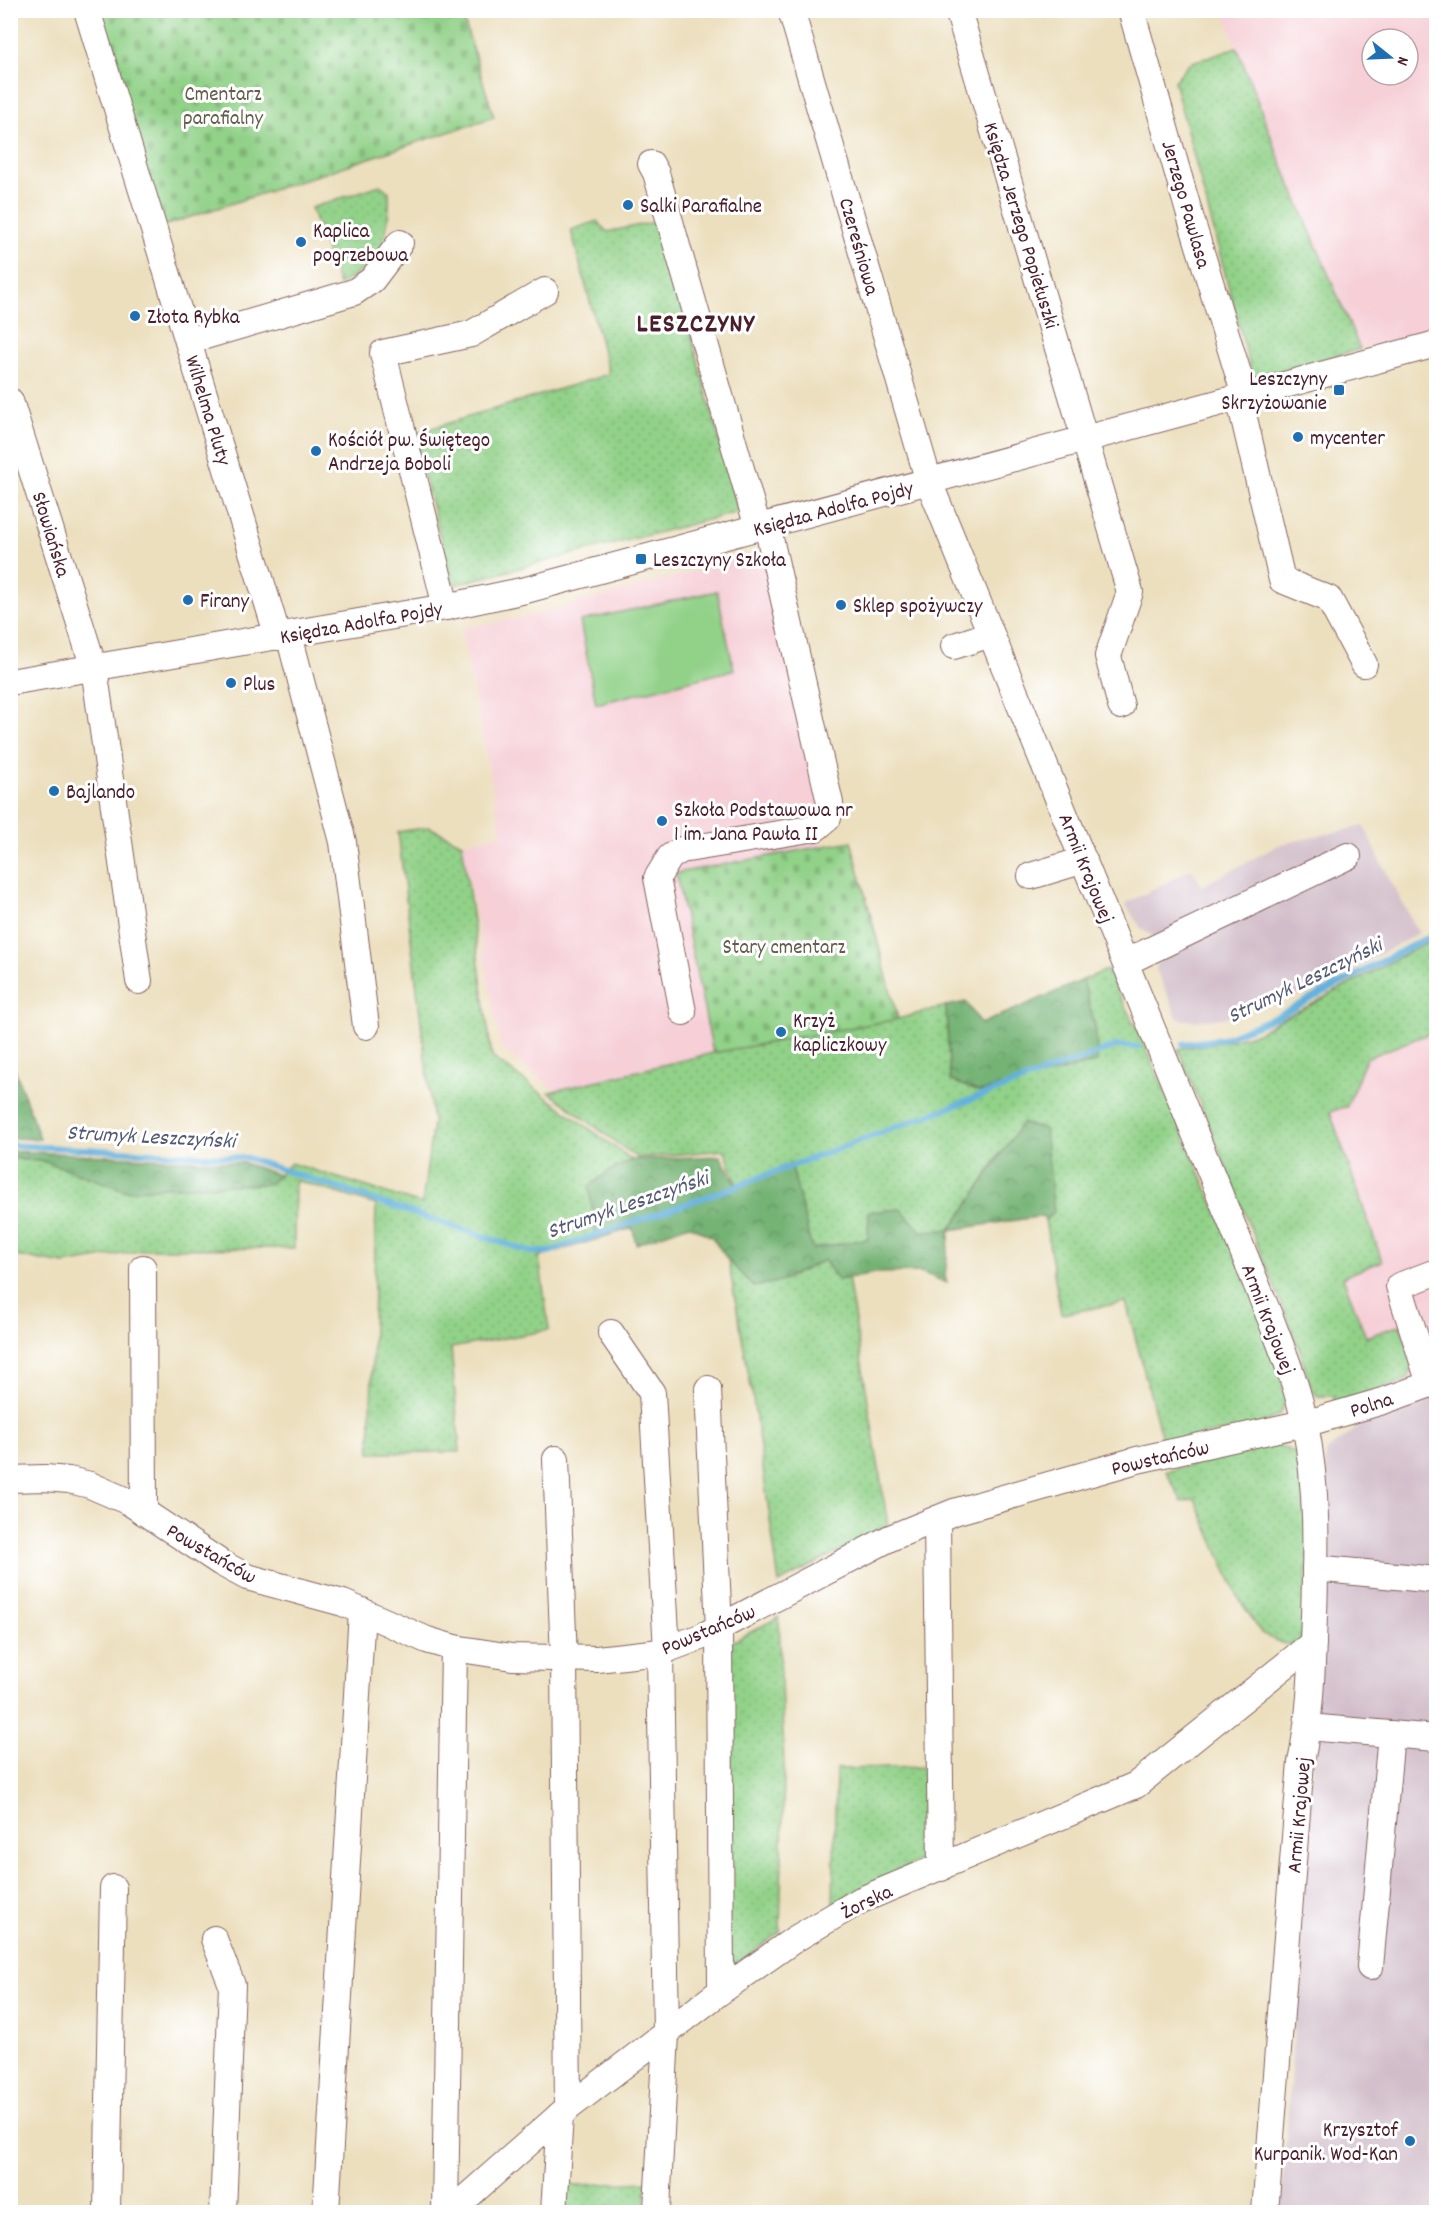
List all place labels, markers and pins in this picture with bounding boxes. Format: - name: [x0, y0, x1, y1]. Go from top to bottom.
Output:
- place label: Salki Parafialne: [640, 193, 762, 223]
- marker: Salki Parafialne: [621, 198, 635, 212]
- place label: Kaplica pogrzebowa: [313, 218, 409, 272]
- marker: Kaplica pogrzebowa: [294, 235, 308, 249]
- place label: Złota Rybka: [147, 304, 241, 334]
- marker: Złota Rybka: [128, 309, 142, 323]
- place label: Leszczyny Skrzyżowanie: [1221, 366, 1327, 420]
- marker: Leszczyny Skrzyżowanie: [1332, 383, 1346, 397]
- place label: mycenter: [1310, 425, 1385, 455]
- place label: Kościół pw. Świętego Andrzeja Boboli: [328, 427, 490, 481]
- marker: mycenter: [1291, 430, 1305, 444]
- marker: Kościół pw. Świętego Andrzeja Boboli: [309, 444, 323, 458]
- place label: Leszczyny Szkoła: [653, 547, 787, 577]
- marker: Leszczyny Szkoła: [634, 552, 648, 566]
- place label: Firany: [200, 588, 250, 618]
- marker: Firany: [181, 593, 195, 607]
- place label: Sklep spożywczy: [853, 593, 983, 623]
- marker: Sklep spożywczy: [834, 598, 848, 612]
- place label: Plus: [243, 671, 275, 701]
- marker: Plus: [224, 676, 238, 690]
- place label: Bajlando: [66, 779, 135, 809]
- marker: Bajlando: [47, 784, 61, 798]
- place label: Szkoła Podstawowa nr 1 im. Jana Pawła II: [674, 797, 853, 851]
- marker: Szkoła Podstawowa nr 1 im. Jana Pawła II: [655, 814, 669, 828]
- place label: Krzyż kapliczkowy: [793, 1008, 887, 1062]
- marker: Krzyż kapliczkowy: [774, 1025, 788, 1039]
- place label: Krzysztof Kurpanik. Wod-Kan: [1254, 2117, 1399, 2171]
- marker: Krzysztof Kurpanik. Wod-Kan: [1403, 2134, 1417, 2148]

